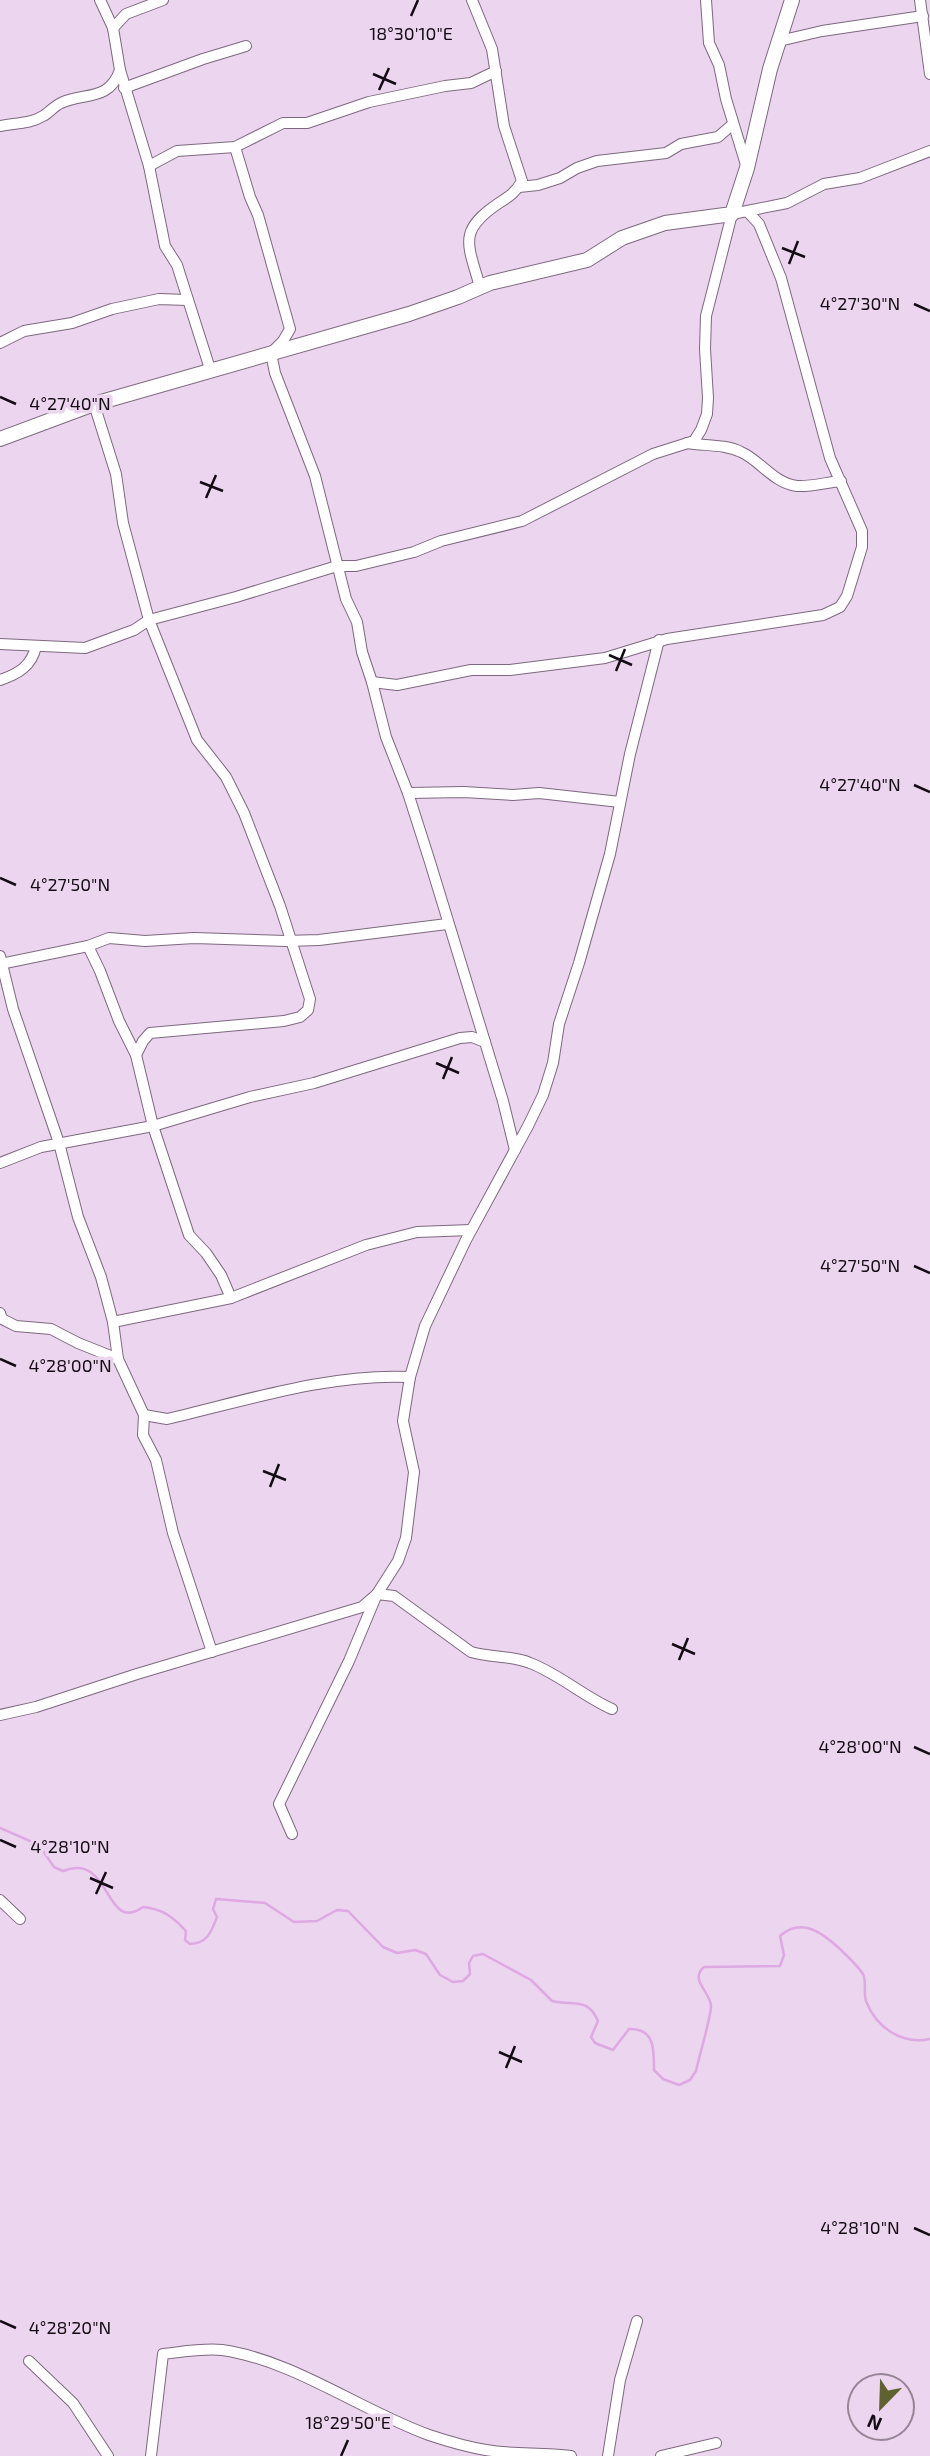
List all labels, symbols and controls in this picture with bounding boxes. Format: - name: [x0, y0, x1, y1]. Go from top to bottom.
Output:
- text: 18°30'10"E: [369, 22, 453, 44]
- text: 4°27'30"N: [820, 292, 900, 314]
- text: 4°27'40"N: [29, 392, 111, 414]
- text: 4°27'40"N: [819, 773, 901, 795]
- text: 4°27'50"N: [30, 873, 110, 895]
- text: 4°27'50"N: [820, 1254, 900, 1276]
- text: 4°28'00"N: [28, 1354, 112, 1376]
- text: 4°28'00"N: [818, 1735, 902, 1757]
- text: 4°28'10"N: [30, 1835, 110, 1857]
- text: 4°28'10"N: [820, 2216, 900, 2238]
- text: 4°28'20"N: [29, 2316, 111, 2338]
- north arrow: [846, 2372, 916, 2442]
- text: N: [863, 2410, 885, 2436]
- text: 18°29'50"E: [305, 2411, 391, 2433]

